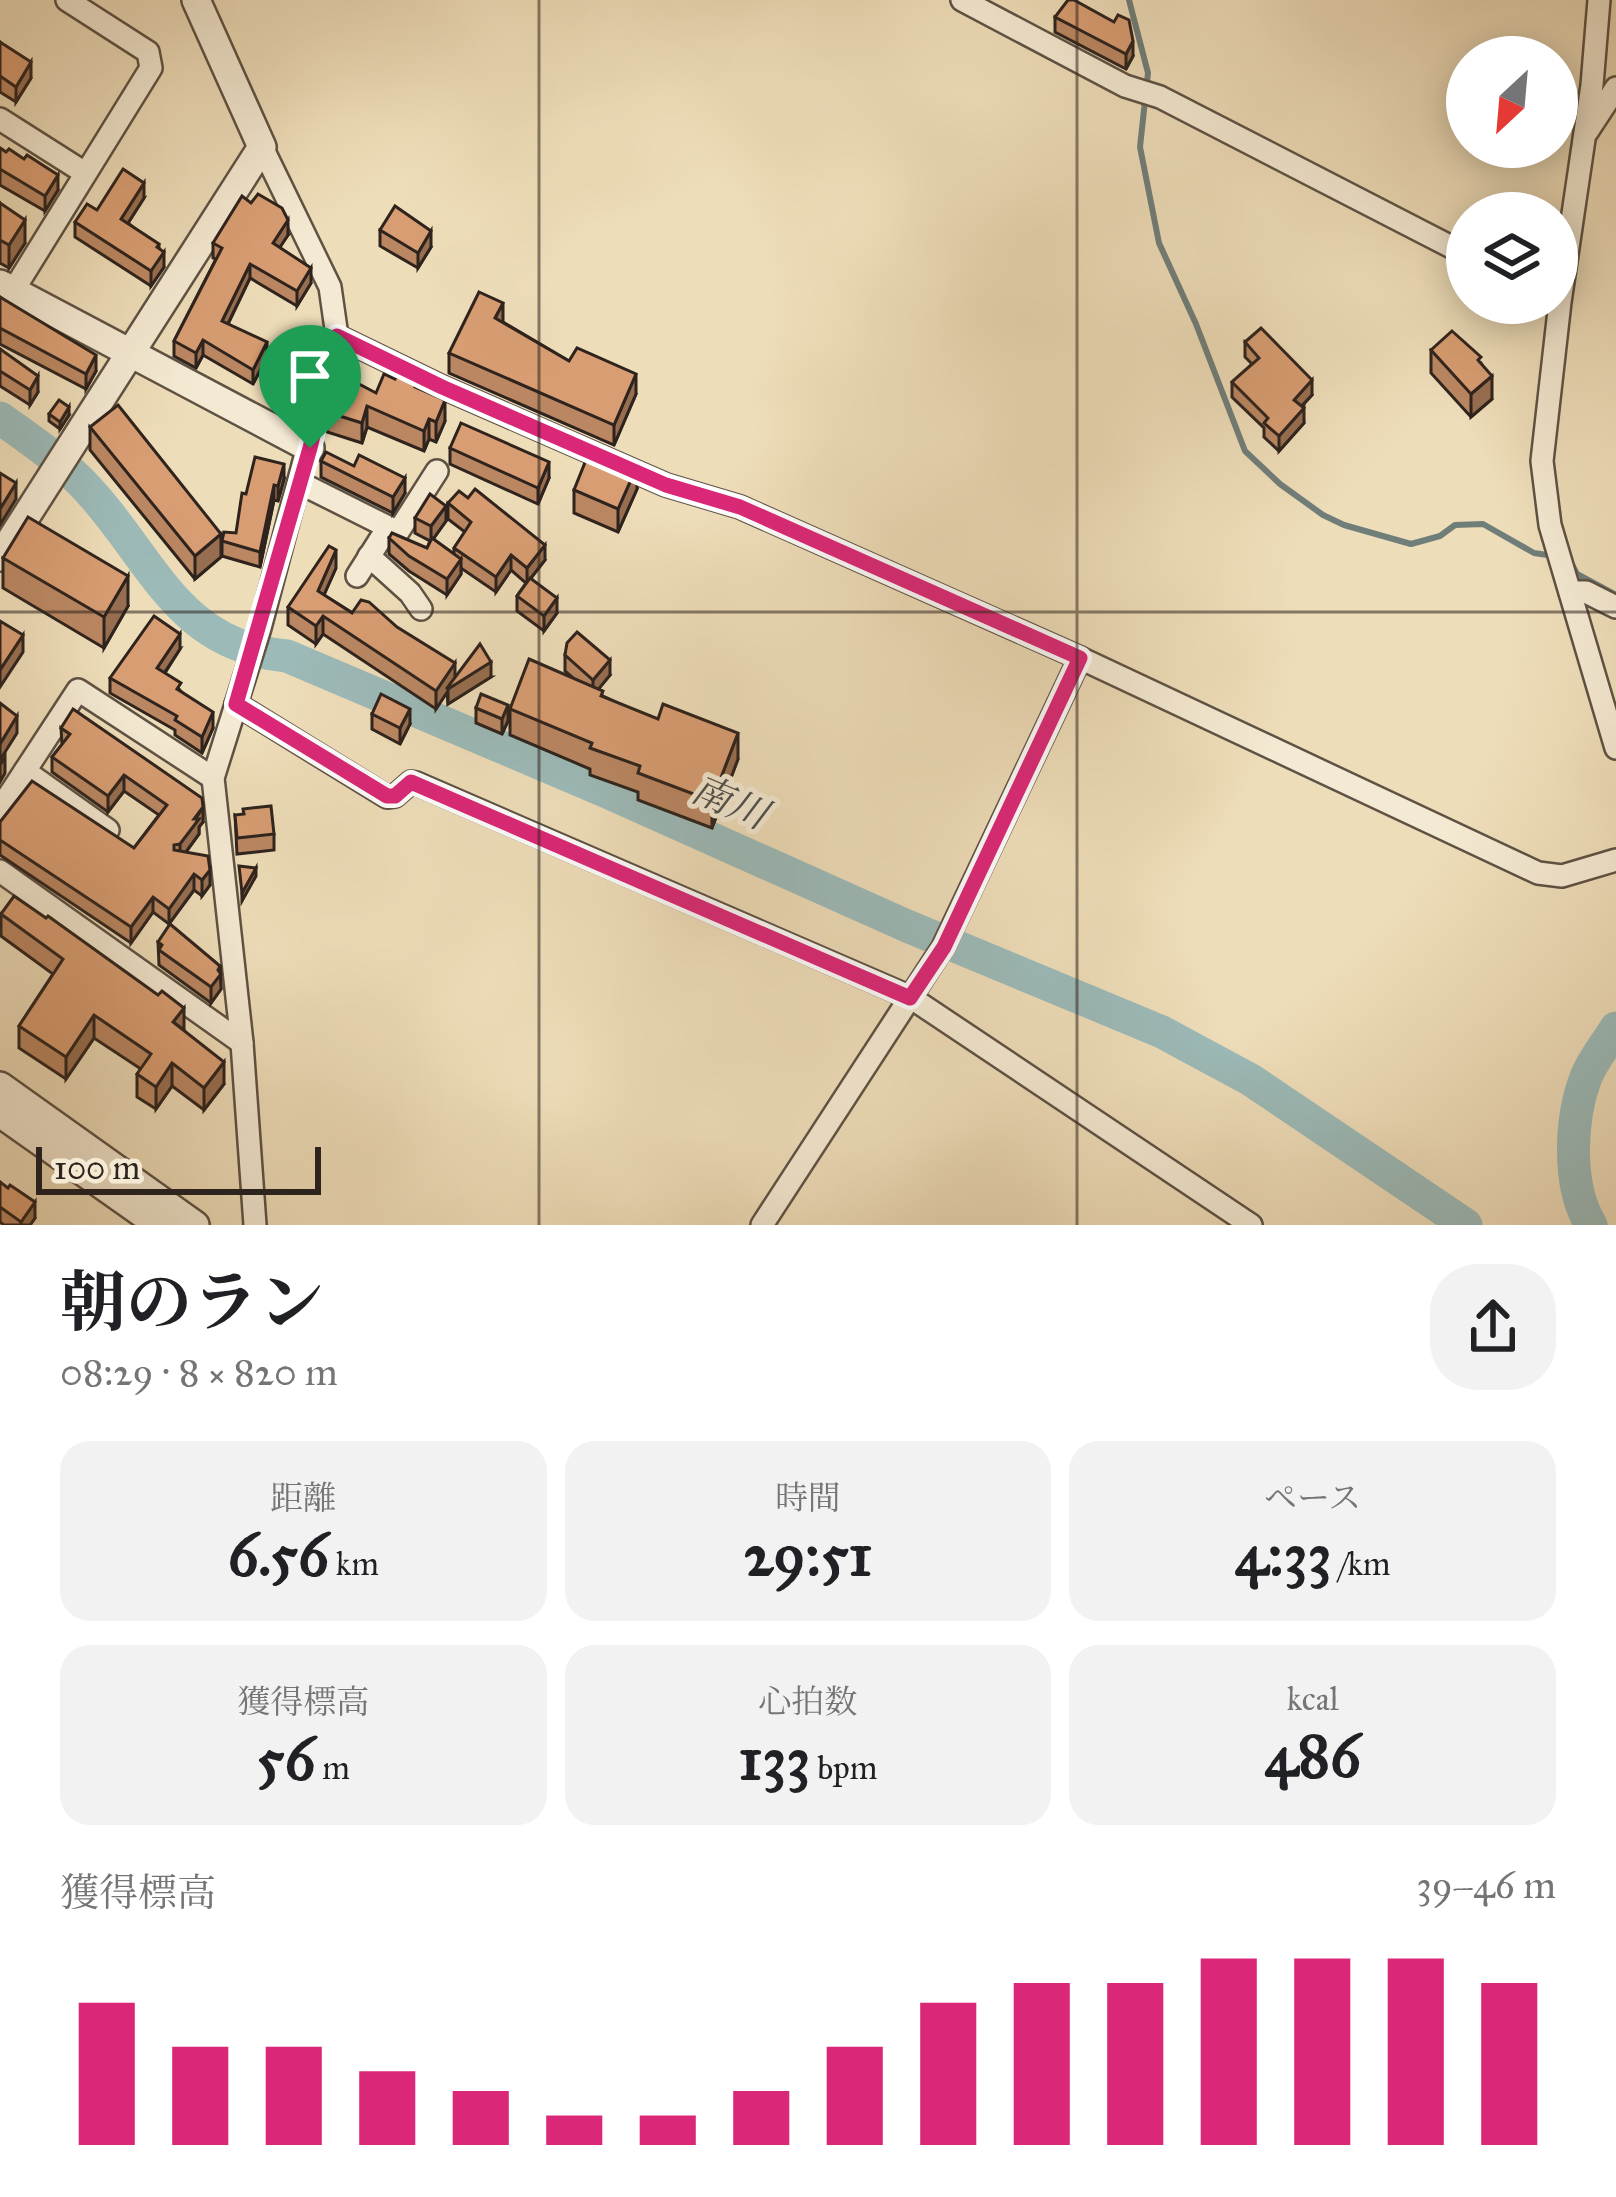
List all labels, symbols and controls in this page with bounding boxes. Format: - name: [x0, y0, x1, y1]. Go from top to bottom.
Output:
- north arrow: [1446, 36, 1578, 168]
- map controls: [1446, 36, 1578, 324]
- button: layers: [1446, 192, 1578, 324]
- pin: [259, 325, 361, 448]
- icon: arrive: [277, 343, 343, 409]
- water label: 南川: [684, 765, 779, 841]
- scale bar: [36, 1141, 321, 1194]
- text: 100 m: [54, 1148, 140, 1188]
- text: 朝のラン: [60, 1262, 324, 1343]
- button: share: [1430, 1264, 1556, 1390]
- text: 08:29 · 8 × 820 m: [60, 1348, 338, 1396]
- text: 距離: [270, 1478, 336, 1518]
- text: 時間: [775, 1478, 841, 1518]
- text: ペース: [1264, 1478, 1361, 1518]
- text: 6.56: [228, 1518, 329, 1591]
- text: 29:51: [744, 1518, 872, 1591]
- text: 4:33: [1235, 1518, 1331, 1591]
- text: km: [329, 1544, 379, 1584]
- text: /km: [1331, 1544, 1390, 1584]
- text: kcal: [1287, 1679, 1339, 1719]
- text: 獲得標高: [237, 1682, 369, 1722]
- text: 心拍数: [758, 1682, 857, 1722]
- text: 486: [1265, 1719, 1361, 1792]
- text: 56: [257, 1722, 315, 1795]
- text: 133: [739, 1722, 810, 1795]
- text: m: [315, 1748, 350, 1788]
- text: bpm: [810, 1748, 877, 1788]
- text: 39–46 m: [1416, 1861, 1556, 1909]
- text: 獲得標高: [60, 1869, 216, 1917]

